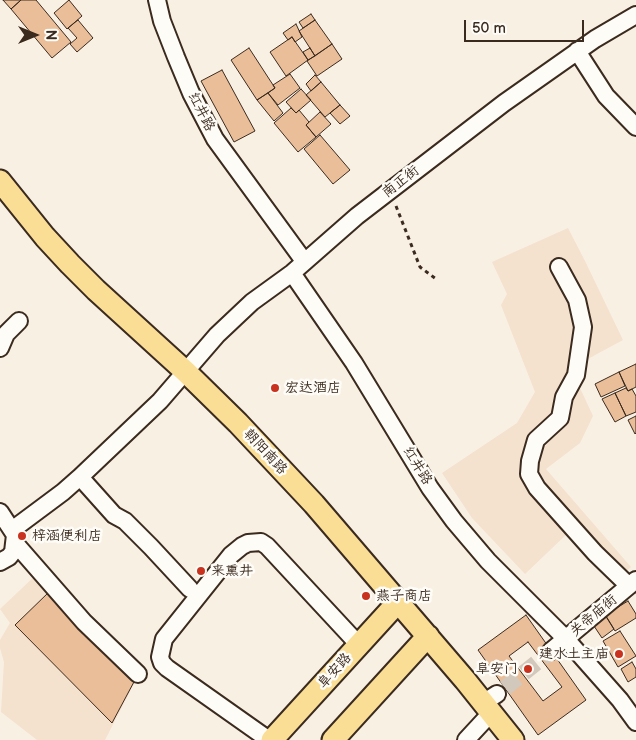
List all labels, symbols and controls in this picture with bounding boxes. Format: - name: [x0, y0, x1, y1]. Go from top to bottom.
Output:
- north arrow: [10, 10, 60, 60]
- scale bar: [466, 10, 586, 42]
- text: 50 m: [472, 19, 506, 38]
- text: N: [42, 30, 59, 40]
- street label: 红井路: [184, 89, 218, 135]
- street label: 南正街: [379, 162, 423, 202]
- place label: 宏达酒店: [285, 380, 341, 396]
- marker: 宏达酒店: [269, 382, 281, 394]
- street label: 朝阳南路: [240, 426, 290, 478]
- street label: 红井路: [399, 444, 435, 488]
- place label: 梓涵便利店: [32, 528, 102, 544]
- marker: 梓涵便利店: [16, 530, 28, 542]
- place label: 来熏井: [211, 563, 253, 579]
- marker: 来熏井: [195, 565, 207, 577]
- place label: 燕子商店: [376, 588, 432, 604]
- marker: 燕子商店: [360, 590, 372, 602]
- street label: 关帝庙街: [567, 592, 621, 640]
- place label: 建水土主庙: [539, 646, 609, 662]
- marker: 建水土主庙: [613, 648, 625, 660]
- street label: 阜安路: [315, 650, 355, 692]
- place label: 阜安门: [476, 661, 518, 677]
- marker: 阜安门: [522, 663, 534, 675]

